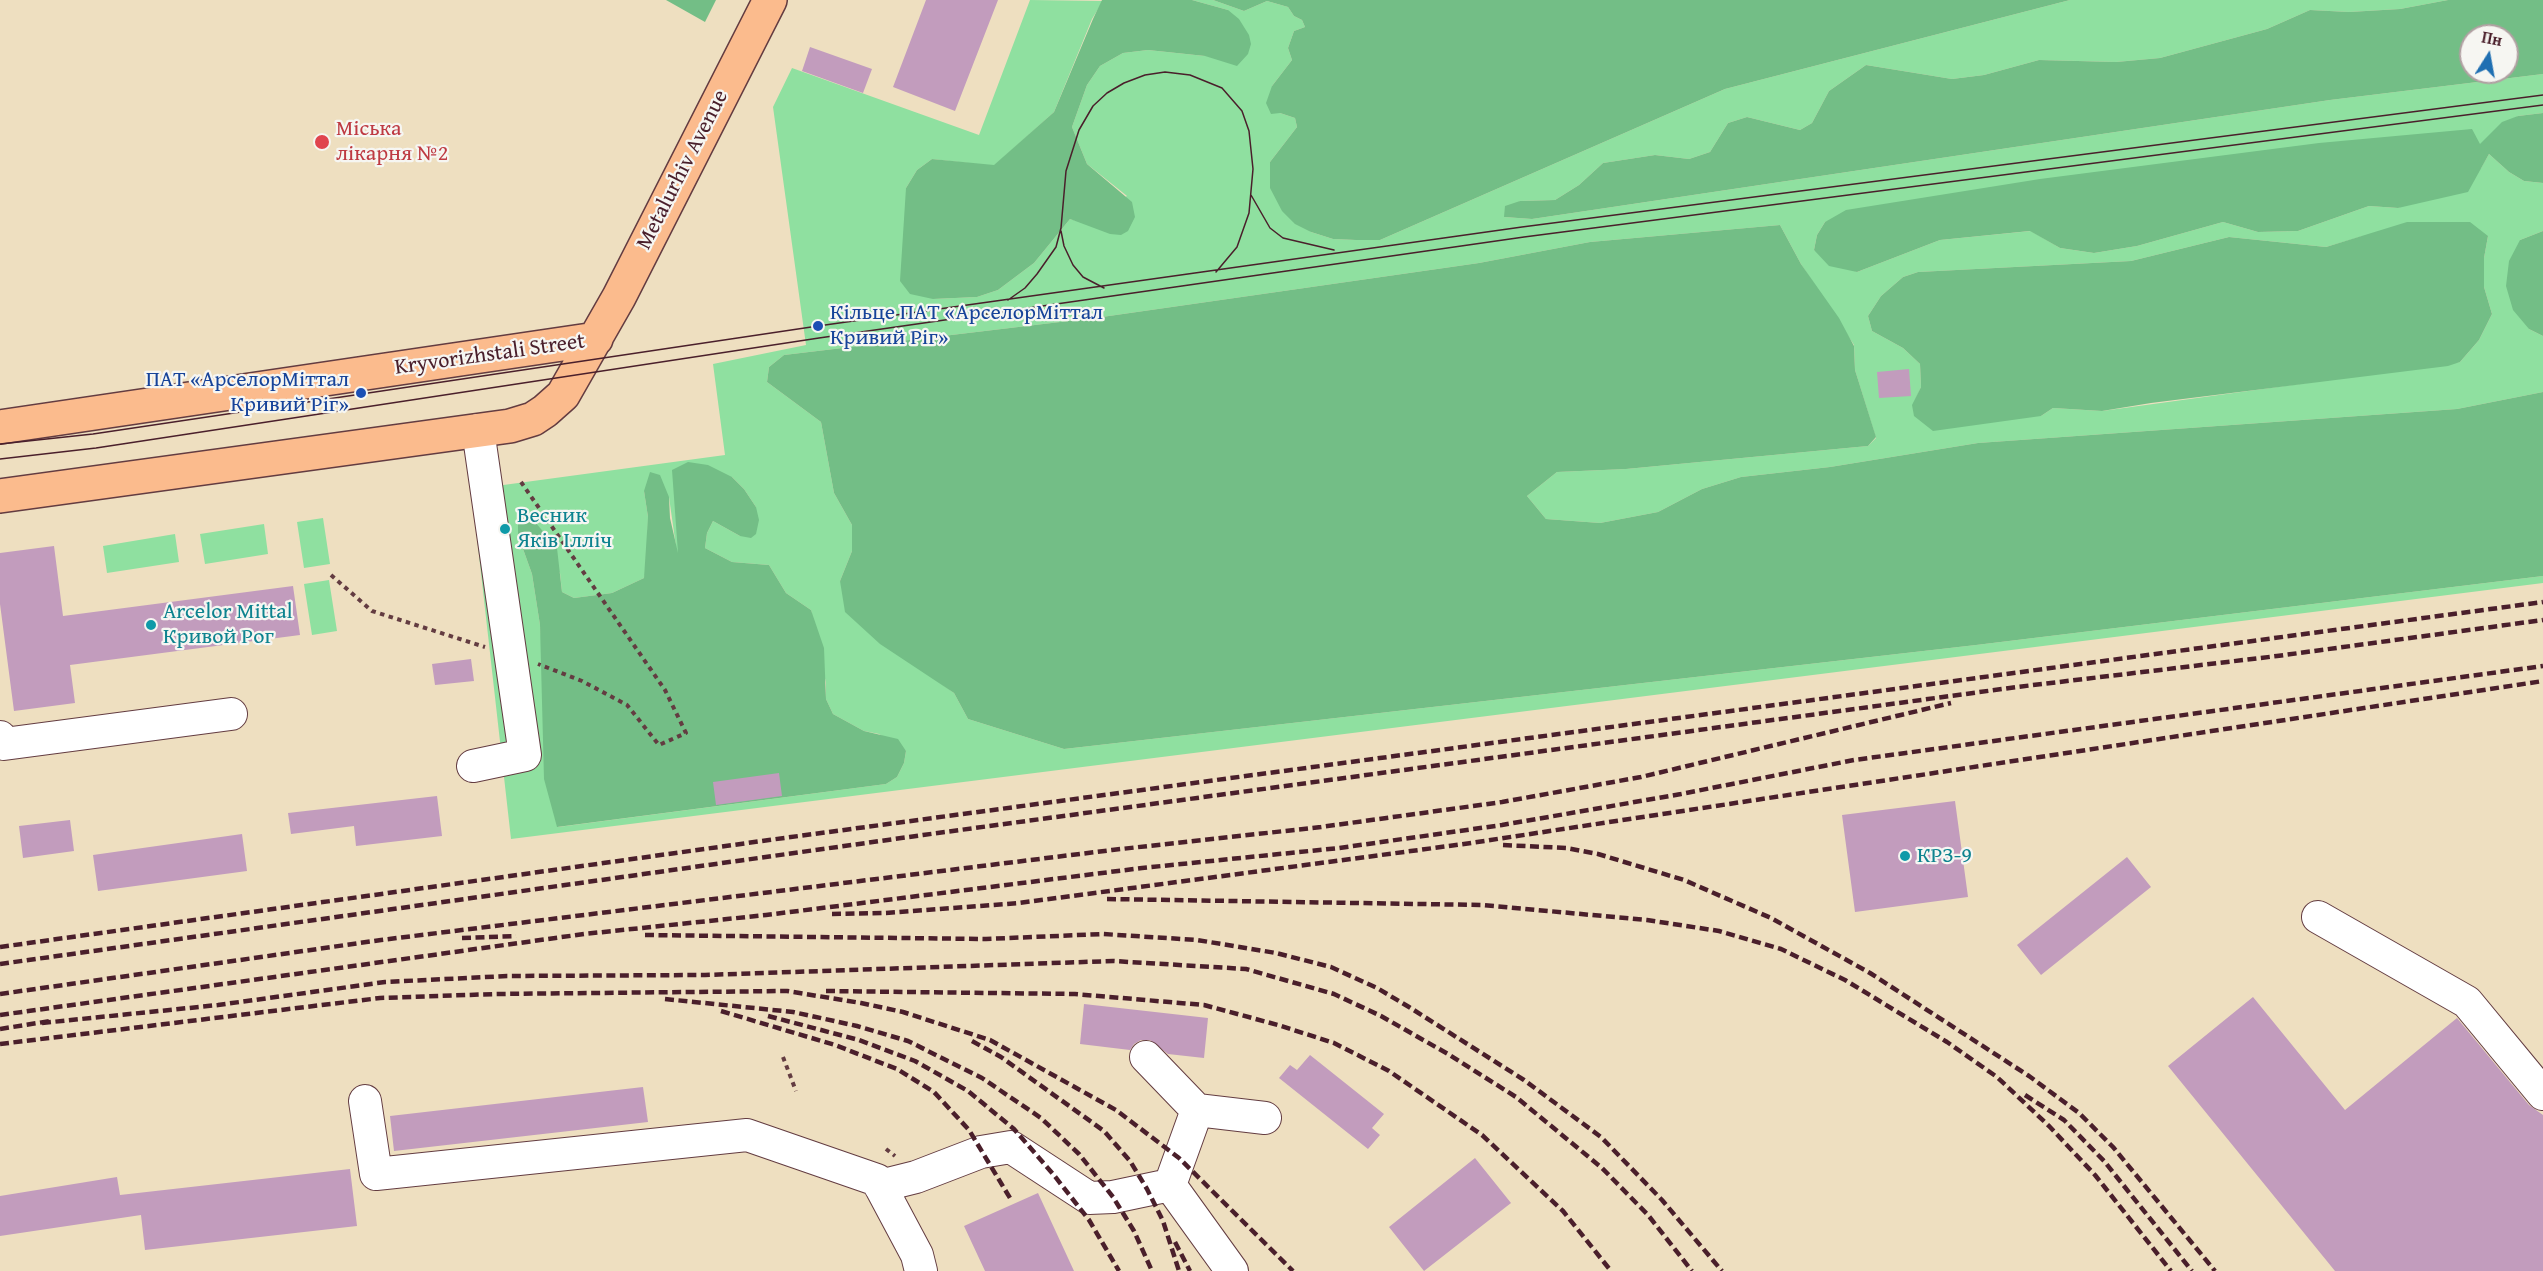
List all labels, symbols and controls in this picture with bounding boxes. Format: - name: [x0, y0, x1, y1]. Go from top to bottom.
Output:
- north arrow: [2459, 24, 2519, 84]
- text: Пн: [2480, 25, 2504, 52]
- street label: Metalurhiv Avenue: [631, 86, 735, 254]
- place label: Міська лікарня №2: [336, 116, 448, 168]
- marker: Міська лікарня №2: [313, 133, 331, 151]
- place label: Кільце ПАТ «АрселорМіттал Кривий Ріг»: [830, 300, 1103, 352]
- marker: Кільце ПАТ «АрселорМіттал Кривий Ріг»: [811, 319, 825, 333]
- street label: Kryvorizhstali Street: [393, 329, 587, 381]
- place label: ПАТ «АрселорМіттал Кривий Ріг»: [146, 367, 349, 418]
- marker: ПАТ «АрселорМіттал Кривий Ріг»: [354, 386, 368, 400]
- place label: Весник Яків Ілліч: [517, 503, 612, 554]
- marker: Весник Яків Ілліч: [498, 522, 512, 536]
- place label: Arcelor Mittal Кривой Рог: [163, 599, 293, 650]
- marker: Arcelor Mittal Кривой Рог: [144, 618, 158, 632]
- place label: КРЗ-9: [1917, 843, 1972, 869]
- marker: КРЗ-9: [1898, 849, 1912, 863]

